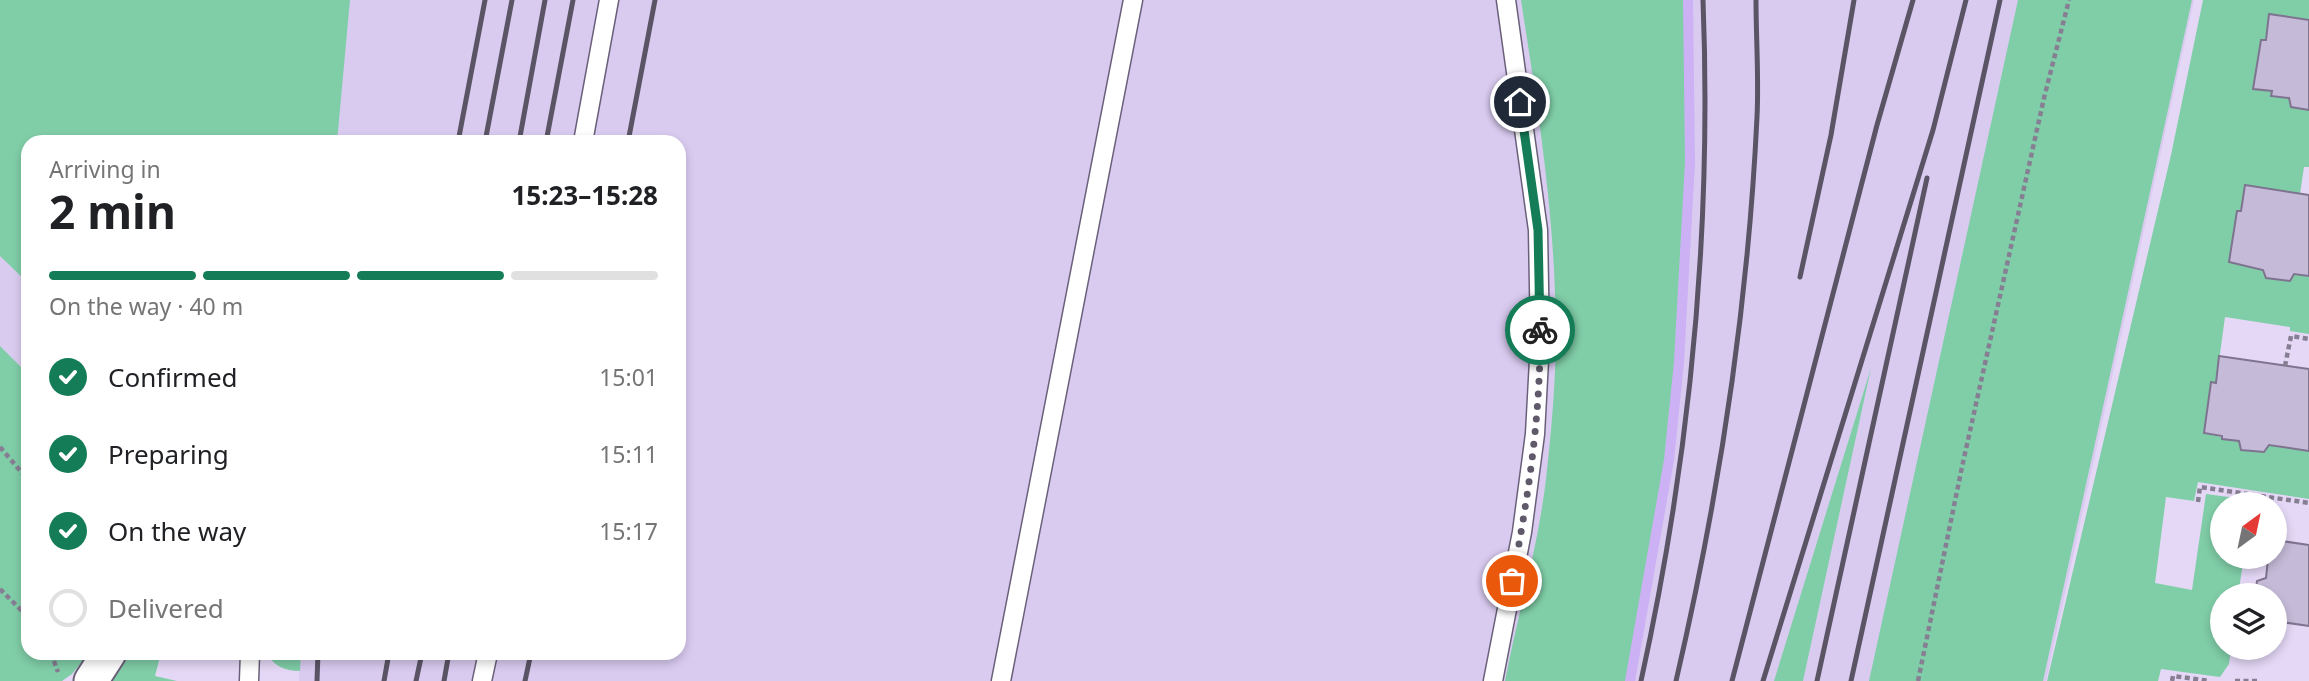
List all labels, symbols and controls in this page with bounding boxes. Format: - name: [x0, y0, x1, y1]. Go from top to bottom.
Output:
- pin: [1490, 72, 1550, 132]
- icon: home: [1501, 83, 1539, 121]
- text: Arriving in: [49, 153, 161, 185]
- text: 15:23–15:28: [511, 177, 658, 213]
- text: 2 min: [49, 180, 176, 242]
- text: On the way · 40 m: [49, 290, 243, 322]
- courier: [1505, 295, 1575, 365]
- icon: bike: [1521, 311, 1559, 349]
- icon: check: [49, 358, 87, 396]
- text: Confirmed: [108, 359, 238, 395]
- text: 15:01: [599, 361, 658, 393]
- icon: check: [49, 435, 87, 473]
- text: Preparing: [108, 436, 229, 472]
- text: 15:11: [599, 438, 658, 470]
- north arrow: [2210, 492, 2287, 569]
- map controls: [2210, 492, 2287, 660]
- icon: check: [49, 512, 87, 550]
- text: On the way: [108, 513, 246, 549]
- text: 15:17: [599, 515, 658, 547]
- pin: [1482, 551, 1542, 611]
- icon: bag: [1493, 562, 1531, 600]
- button: layers: [2210, 583, 2287, 660]
- text: Delivered: [108, 590, 224, 626]

